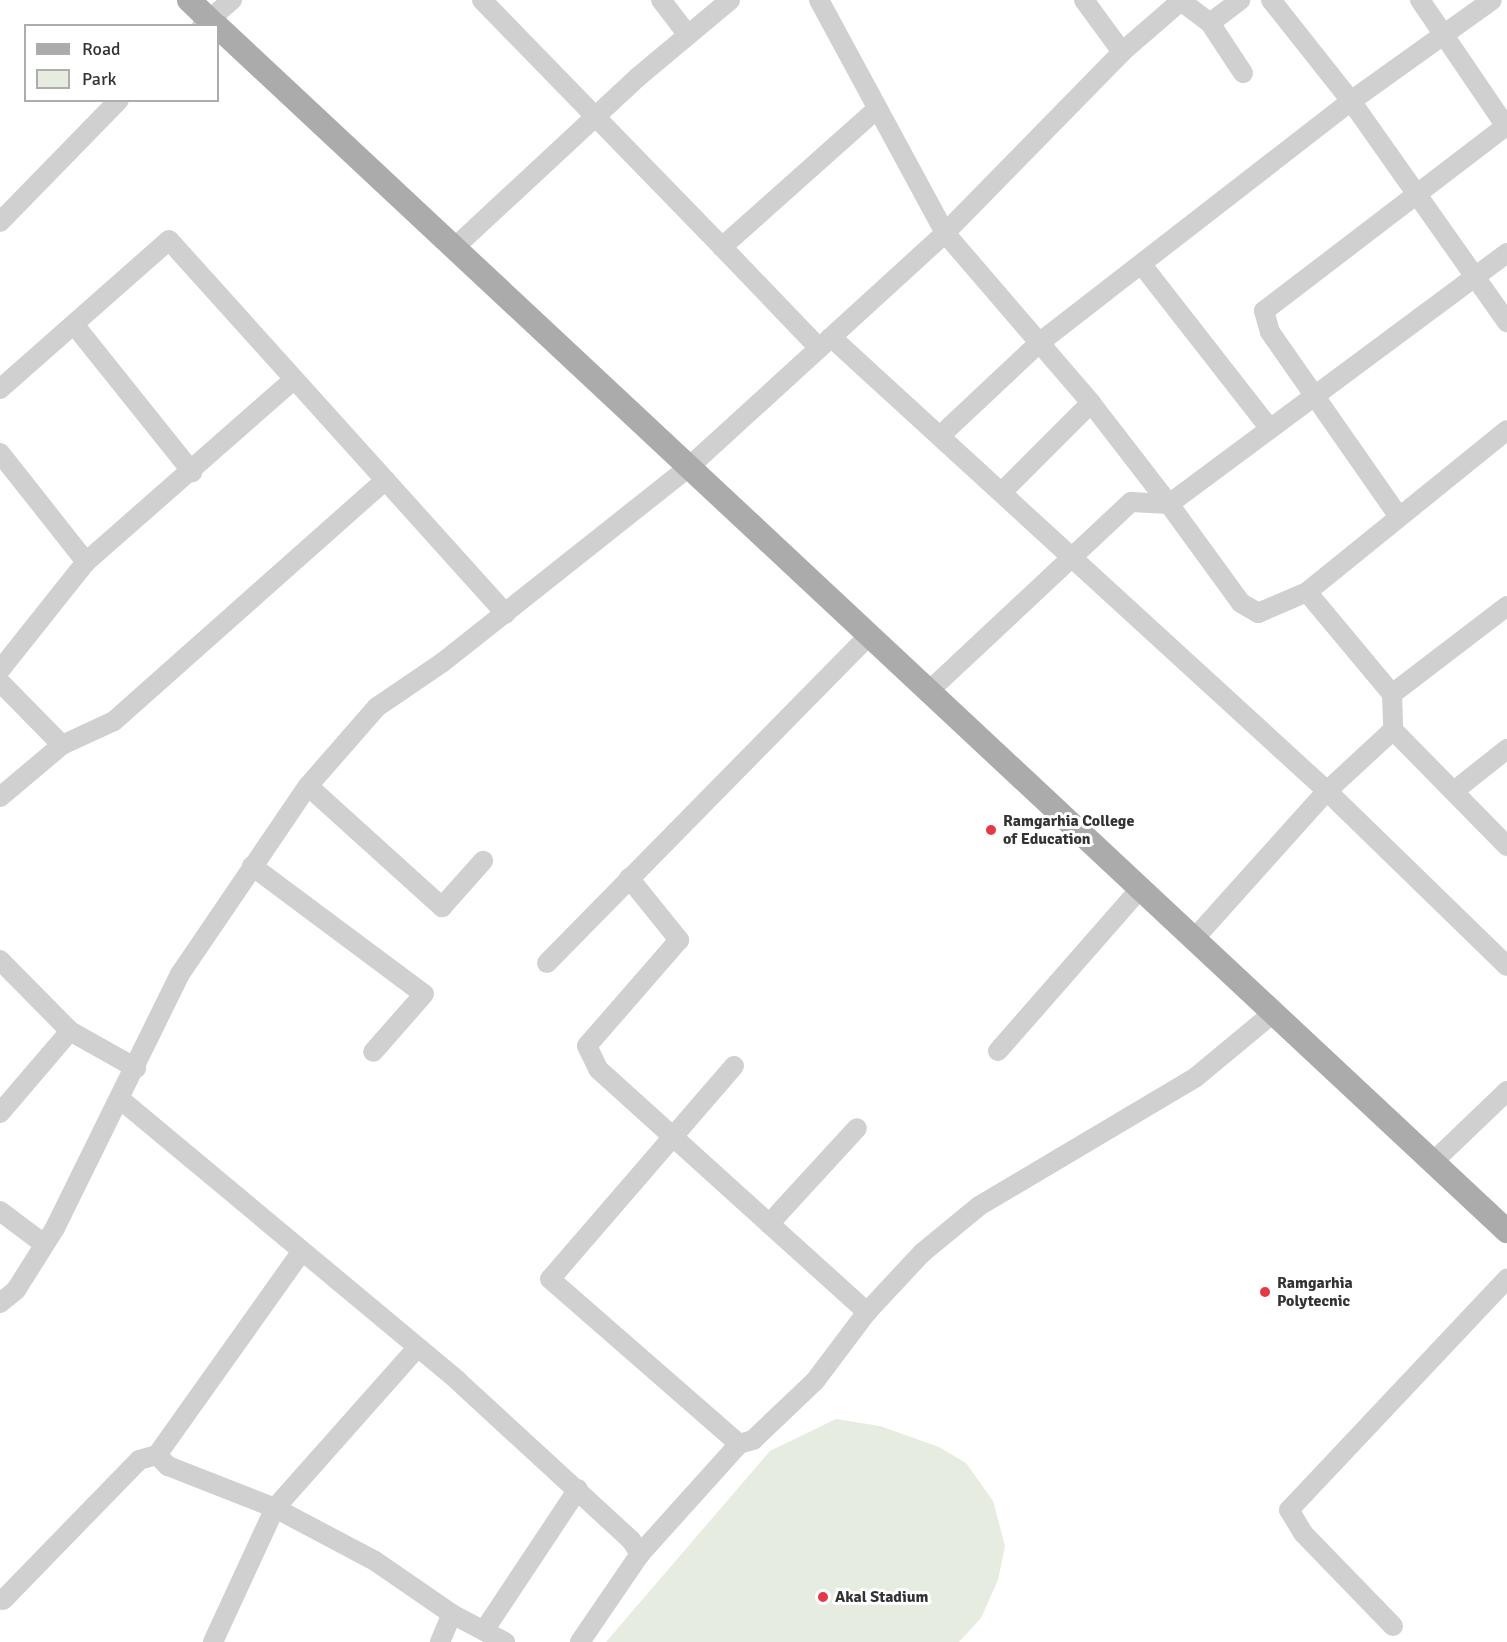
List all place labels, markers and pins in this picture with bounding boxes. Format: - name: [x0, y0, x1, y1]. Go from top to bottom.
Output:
- place label: Ramgarhia College of Education: [1003, 811, 1134, 849]
- marker: Ramgarhia College of Education: [984, 823, 998, 837]
- place label: Ramgarhia Polytecnic: [1277, 1273, 1353, 1311]
- marker: Ramgarhia Polytecnic: [1258, 1285, 1272, 1299]
- place label: Akal Stadium: [835, 1587, 928, 1607]
- marker: Akal Stadium: [816, 1590, 830, 1604]

